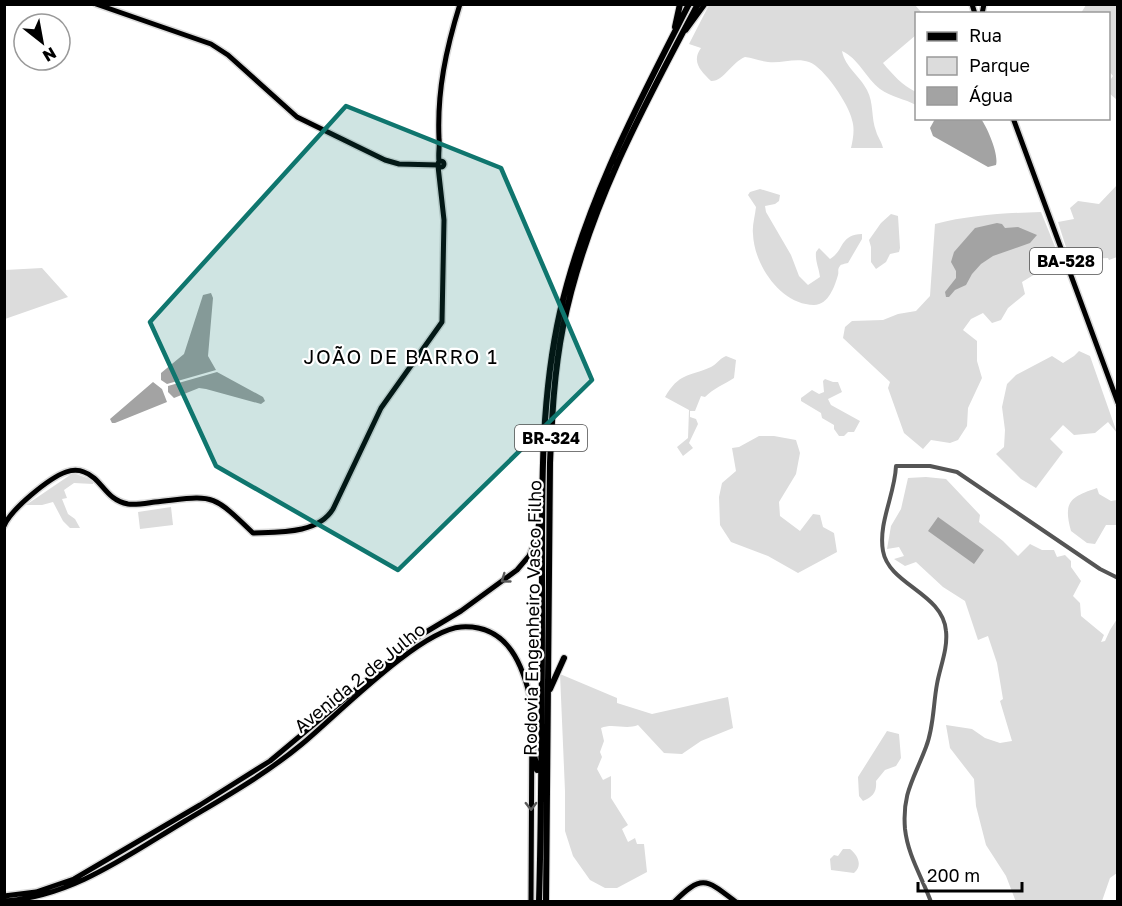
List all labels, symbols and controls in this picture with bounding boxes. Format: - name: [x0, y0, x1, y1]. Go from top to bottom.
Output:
- north arrow: [12, 12, 72, 72]
- legend: [915, 12, 1110, 120]
- text: Rua: [969, 24, 1002, 46]
- text: N: [39, 43, 60, 67]
- text: Parque: [969, 54, 1030, 76]
- text: Água: [969, 84, 1013, 106]
- road number: BA-528: [1030, 248, 1102, 274]
- district label: JOÃO DE BARRO 1: [303, 344, 499, 368]
- road number: BR-324: [515, 425, 587, 451]
- street label: Rodovia Engenheiro Vasco Filho: [519, 480, 545, 756]
- one-way arrow: [500, 572, 511, 583]
- street label: Avenida 2 de Julho: [289, 618, 429, 737]
- one-way arrow: [524, 802, 537, 811]
- scale bar: [918, 855, 1022, 893]
- text: 200 m: [927, 864, 980, 886]

